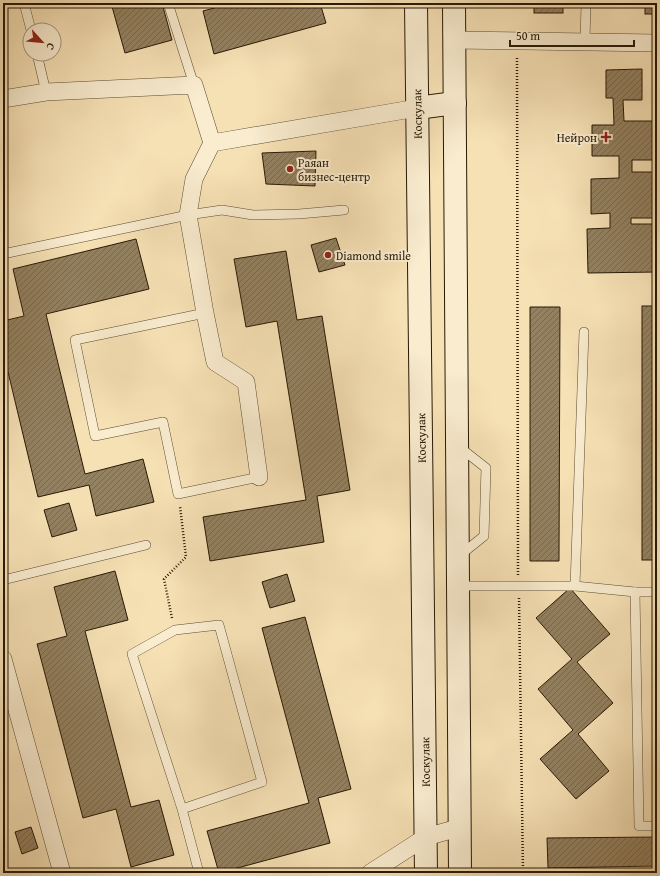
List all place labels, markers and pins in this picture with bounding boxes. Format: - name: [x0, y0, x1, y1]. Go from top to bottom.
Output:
- place label: Нейрон: [557, 129, 597, 146]
- marker: Нейрон: [600, 131, 612, 143]
- place label: Раяан бизнес-центр: [298, 154, 371, 185]
- marker: Раяан бизнес-центр: [285, 164, 295, 174]
- place label: Diamond smile: [336, 247, 411, 264]
- marker: Diamond smile: [323, 250, 333, 260]

